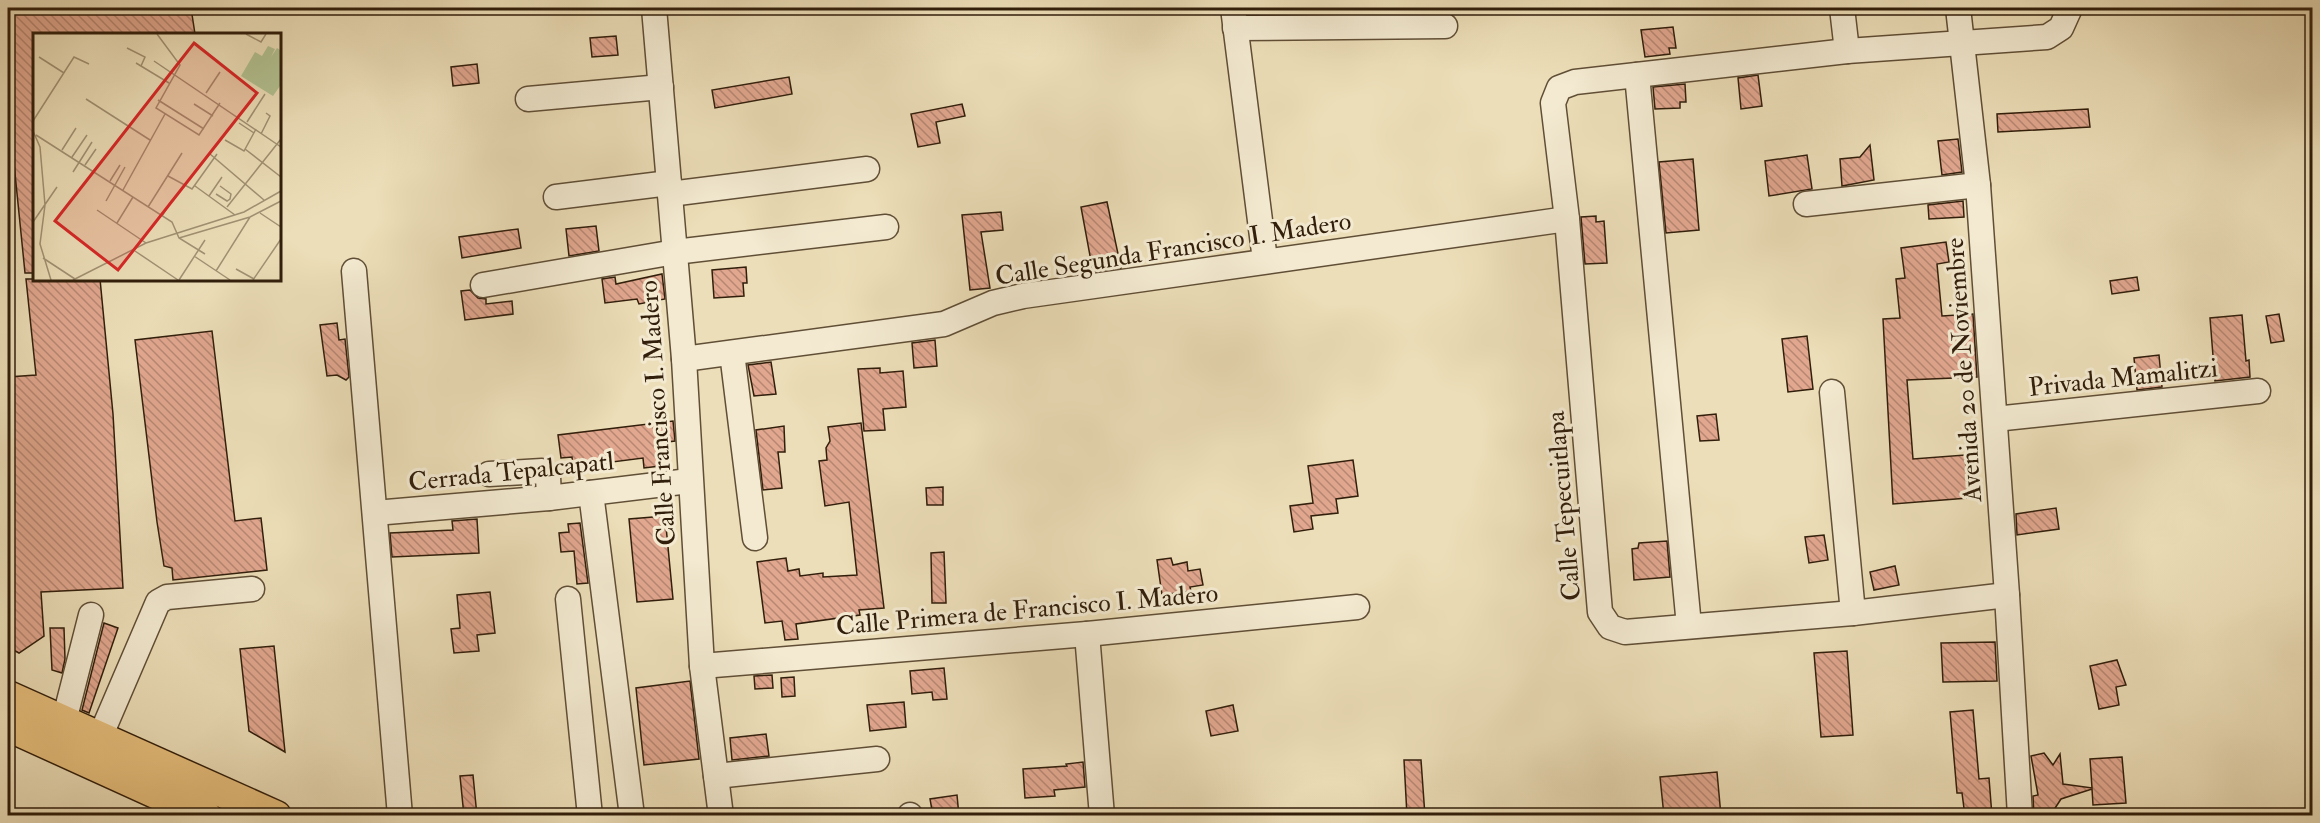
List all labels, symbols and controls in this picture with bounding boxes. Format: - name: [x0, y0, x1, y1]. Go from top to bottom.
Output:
- inset map: [33, 33, 280, 280]
- street label: Calle Segunda Francisco I. Madero: [993, 205, 1353, 293]
- street label: Avenida 20 de Noviembre: [1939, 236, 1989, 504]
- street label: Calle Francisco I. Madero: [633, 279, 683, 547]
- street label: Privada Mamalitzi: [2027, 352, 2219, 404]
- street label: Calle Tepecuitlapa: [1540, 409, 1589, 602]
- street label: Cerrada Tepalcapatl: [407, 445, 616, 500]
- street label: Calle Primera de Francisco I. Madero: [835, 577, 1219, 643]

